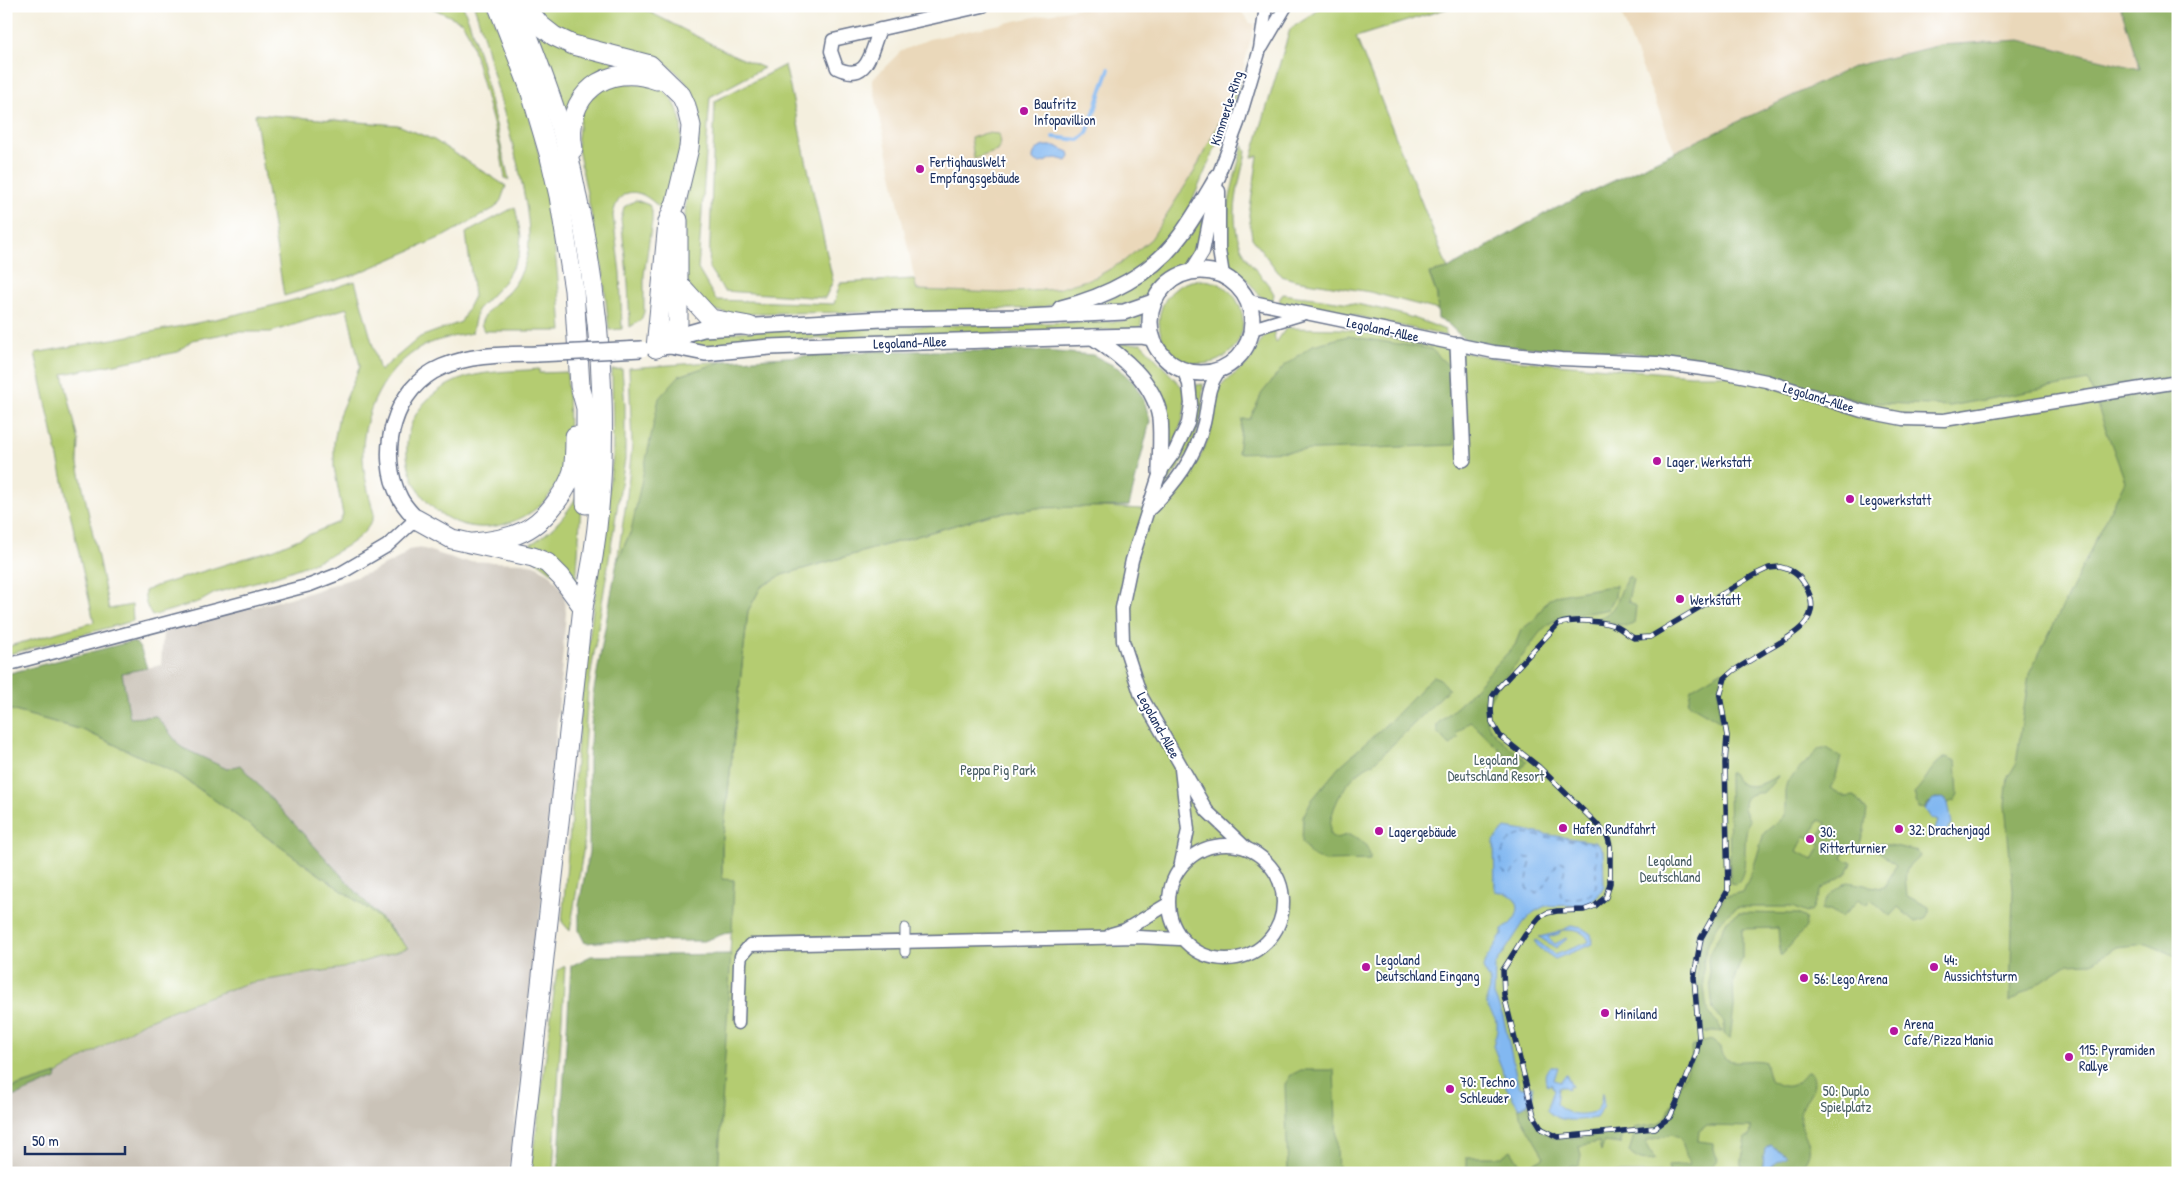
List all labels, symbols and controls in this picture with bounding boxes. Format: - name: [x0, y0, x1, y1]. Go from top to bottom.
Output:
- street label: Kimmerle-Ring: [1205, 68, 1248, 148]
- place label: Baufritz Infopavillion: [1034, 94, 1096, 130]
- marker: Baufritz Infopavillion: [1018, 105, 1030, 117]
- place label: FertighausWelt Empfangsgebäude: [929, 152, 1020, 188]
- marker: FertighausWelt Empfangsgebäude: [914, 163, 926, 175]
- street label: Legoland-Allee: [1345, 312, 1421, 347]
- street label: Legoland-Allee: [873, 331, 947, 354]
- street label: Legoland-Allee: [1781, 377, 1857, 418]
- place label: Lager, Werkstatt: [1667, 452, 1752, 472]
- marker: Lager, Werkstatt: [1651, 455, 1663, 467]
- place label: Legowerkstatt: [1860, 490, 1931, 510]
- marker: Legowerkstatt: [1844, 493, 1856, 505]
- place label: Werkstatt: [1690, 590, 1741, 609]
- marker: Werkstatt: [1674, 593, 1686, 605]
- street label: Legoland-Allee: [1132, 688, 1185, 763]
- park label: Legoland Deutschland Resort: [1448, 750, 1545, 785]
- park label: Peppa Pig Park: [960, 760, 1036, 780]
- place label: Hafen Rundfahrt: [1573, 819, 1656, 838]
- place label: 32: Drachenjagd: [1909, 820, 1990, 840]
- place label: Lagergebäude: [1389, 822, 1457, 842]
- marker: Hafen Rundfahrt: [1557, 822, 1569, 834]
- place label: 30: Ritterturnier: [1820, 822, 1887, 857]
- marker: 32: Drachenjagd: [1893, 823, 1905, 835]
- marker: Lagergebäude: [1373, 825, 1385, 837]
- marker: 30: Ritterturnier: [1804, 833, 1816, 845]
- park label: Legoland Deutschland: [1640, 851, 1701, 886]
- place label: Legoland Deutschland Eingang: [1376, 950, 1480, 986]
- place label: 44: Aussichtsturm: [1944, 950, 2017, 985]
- marker: Legoland Deutschland Eingang: [1360, 961, 1372, 973]
- marker: 44: Aussichtsturm: [1928, 961, 1940, 973]
- place label: 56: Lego Arena: [1814, 969, 1888, 989]
- marker: 56: Lego Arena: [1798, 972, 1810, 984]
- place label: Miniland: [1615, 1004, 1657, 1023]
- marker: Miniland: [1599, 1007, 1611, 1019]
- place label: Arena Cafe/Pizza Mania: [1904, 1014, 1994, 1049]
- marker: Arena Cafe/Pizza Mania: [1888, 1025, 1900, 1037]
- place label: 115: Pyramiden Rallye: [2079, 1040, 2155, 1076]
- marker: 115: Pyramiden Rallye: [2063, 1051, 2075, 1063]
- place label: 70: Techno Schleuder: [1460, 1072, 1515, 1107]
- park label: 50: Duplo Spielplatz: [1821, 1081, 1871, 1117]
- marker: 70: Techno Schleuder: [1444, 1083, 1456, 1095]
- scale bar: [25, 1124, 125, 1156]
- text: 50 m: [32, 1130, 59, 1151]

